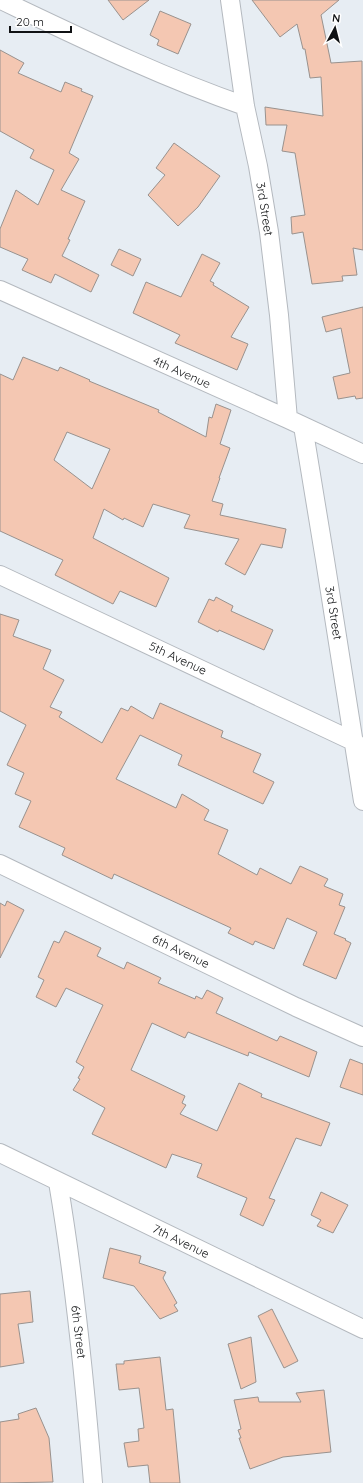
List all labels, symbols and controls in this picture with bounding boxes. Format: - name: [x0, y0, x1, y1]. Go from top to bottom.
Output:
- scale bar: [10, 8, 71, 34]
- north arrow: [315, 8, 355, 48]
- text: N: [331, 11, 341, 26]
- text: 20 m: [16, 14, 44, 29]
- street label: 3rd Street: [253, 181, 277, 237]
- street label: 4th Avenue: [151, 353, 213, 391]
- street label: 3rd Street: [322, 585, 346, 641]
- street label: 5th Avenue: [147, 638, 209, 678]
- street label: 6th Avenue: [150, 931, 212, 971]
- street label: 7th Avenue: [150, 1221, 212, 1261]
- street label: 6th Street: [68, 1305, 90, 1359]

